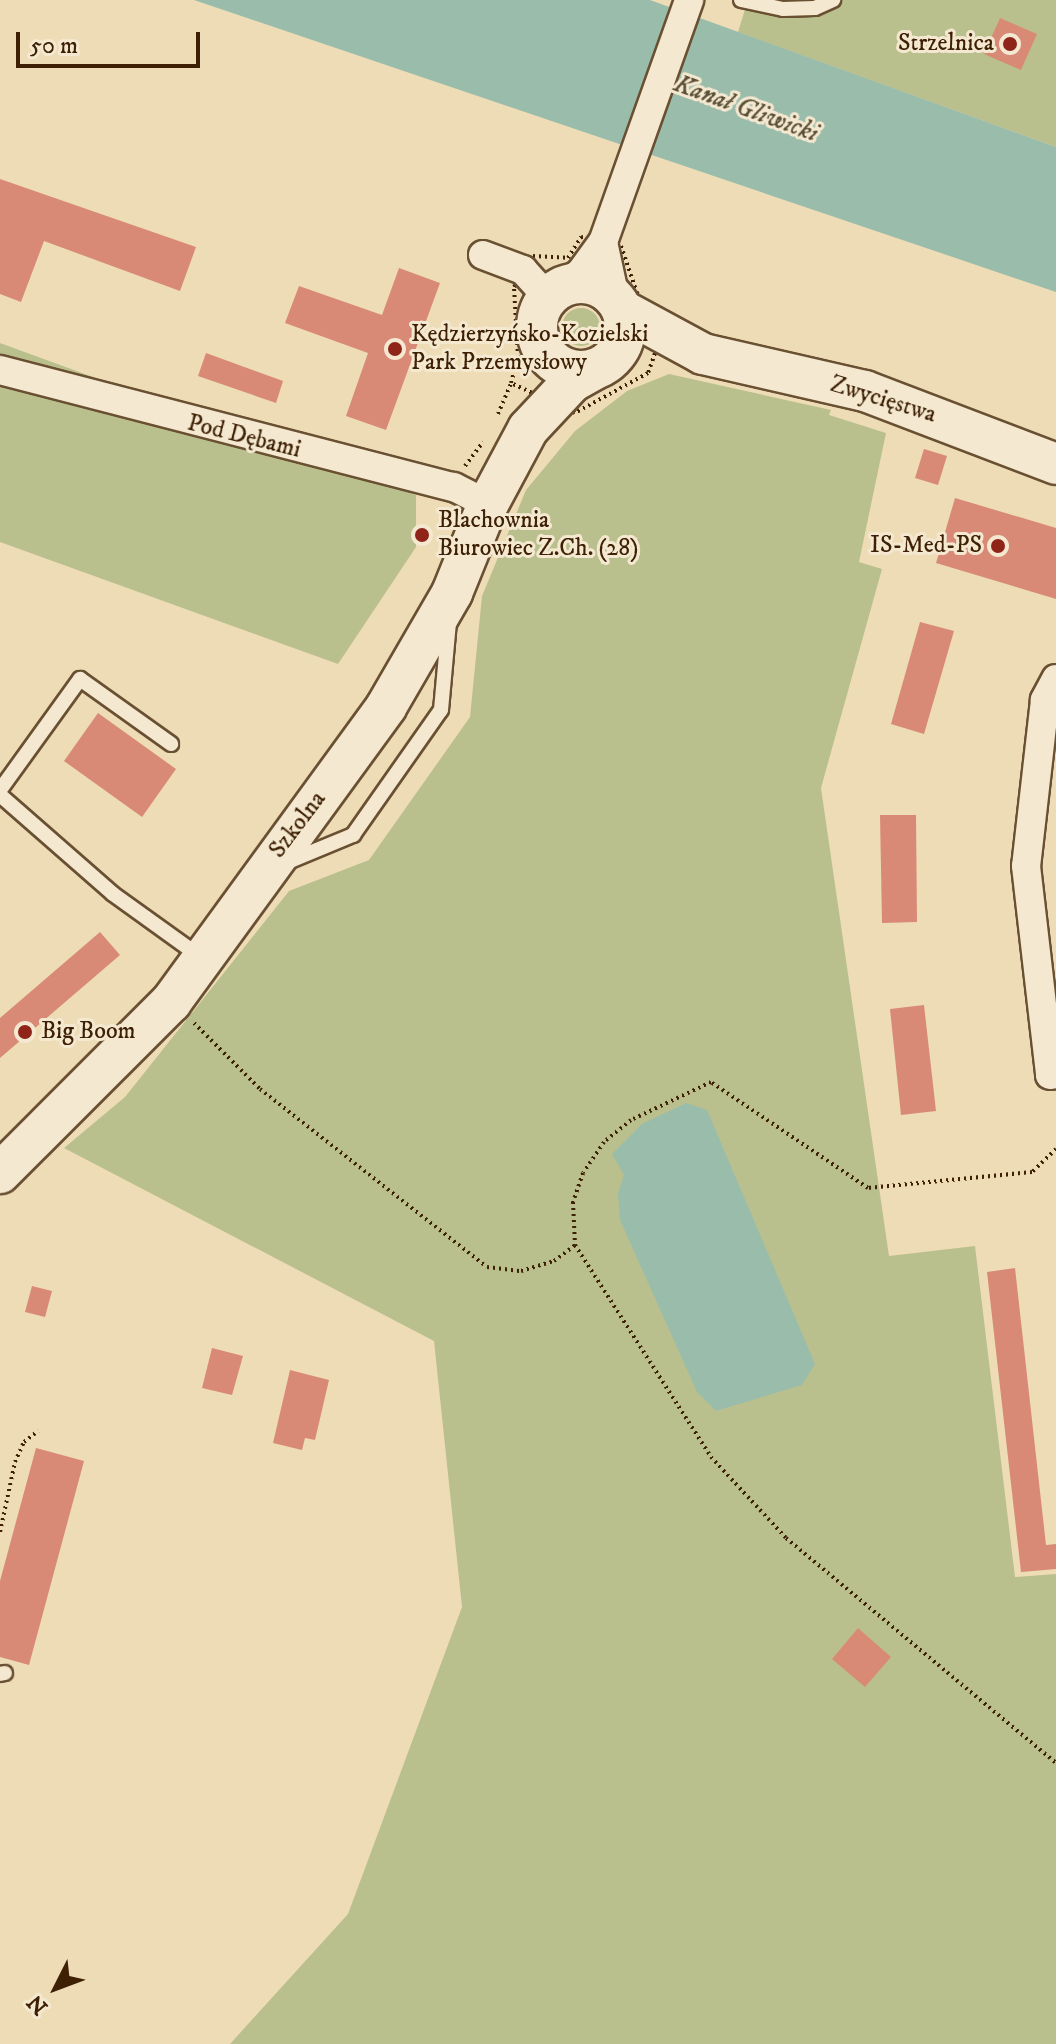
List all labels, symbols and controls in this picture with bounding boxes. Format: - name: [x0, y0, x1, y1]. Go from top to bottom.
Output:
- scale bar: [20, 16, 204, 66]
- place label: Strzelnica: [898, 30, 994, 58]
- text: 50 m: [30, 31, 78, 61]
- marker: Strzelnica: [1001, 35, 1019, 53]
- water label: Kanał Gliwicki: [670, 68, 822, 150]
- place label: Kędzierzyńsko-Kozielski Park Przemysłowy: [411, 321, 648, 377]
- marker: Kędzierzyńsko-Kozielski Park Przemysłowy: [386, 340, 404, 358]
- street label: Zwycięstwa: [827, 370, 939, 430]
- street label: Pod Dębami: [184, 409, 304, 465]
- place label: Blachownia Biurowiec Z.Ch. (28): [438, 507, 638, 563]
- marker: Blachownia Biurowiec Z.Ch. (28): [413, 526, 431, 544]
- place label: IS-Med-PS: [870, 532, 982, 560]
- marker: IS-Med-PS: [989, 537, 1007, 555]
- street label: Szkolna: [264, 786, 332, 864]
- place label: Big Boom: [41, 1018, 136, 1046]
- marker: Big Boom: [16, 1023, 34, 1041]
- north arrow: [16, 1948, 96, 2028]
- text: N: [22, 1989, 54, 2020]

